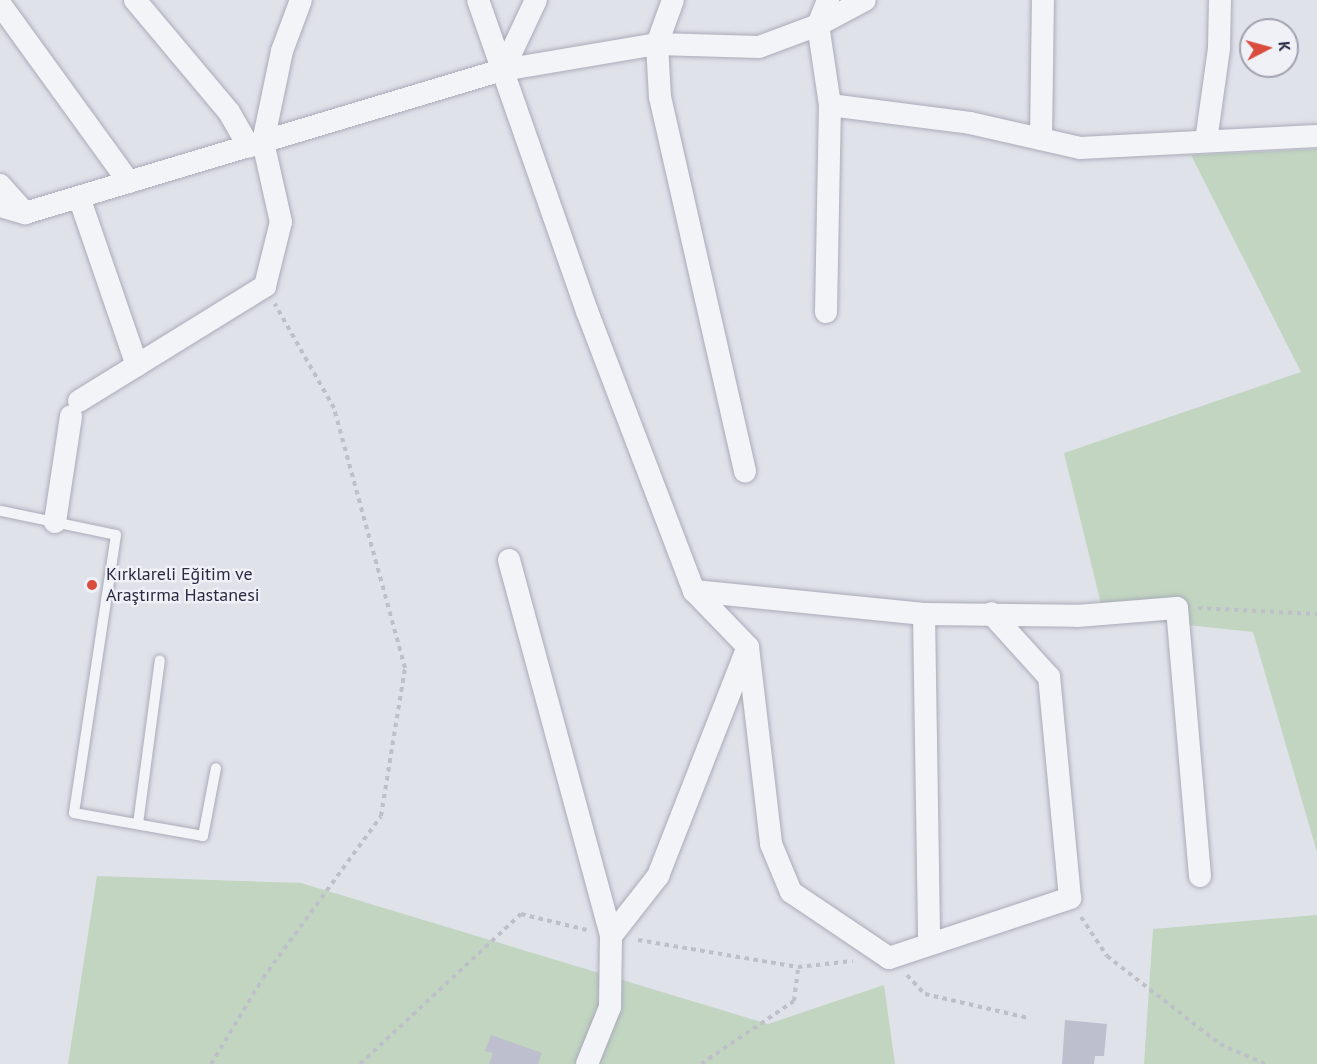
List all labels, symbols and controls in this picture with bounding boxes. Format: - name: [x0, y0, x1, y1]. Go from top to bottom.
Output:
- north arrow: [1239, 18, 1299, 78]
- text: K: [1274, 40, 1295, 52]
- place label: Kırklareli Eğitim ve Araştırma Hastanesi: [106, 564, 260, 606]
- marker: Kırklareli Eğitim ve Araştırma Hastanesi: [83, 576, 101, 594]

